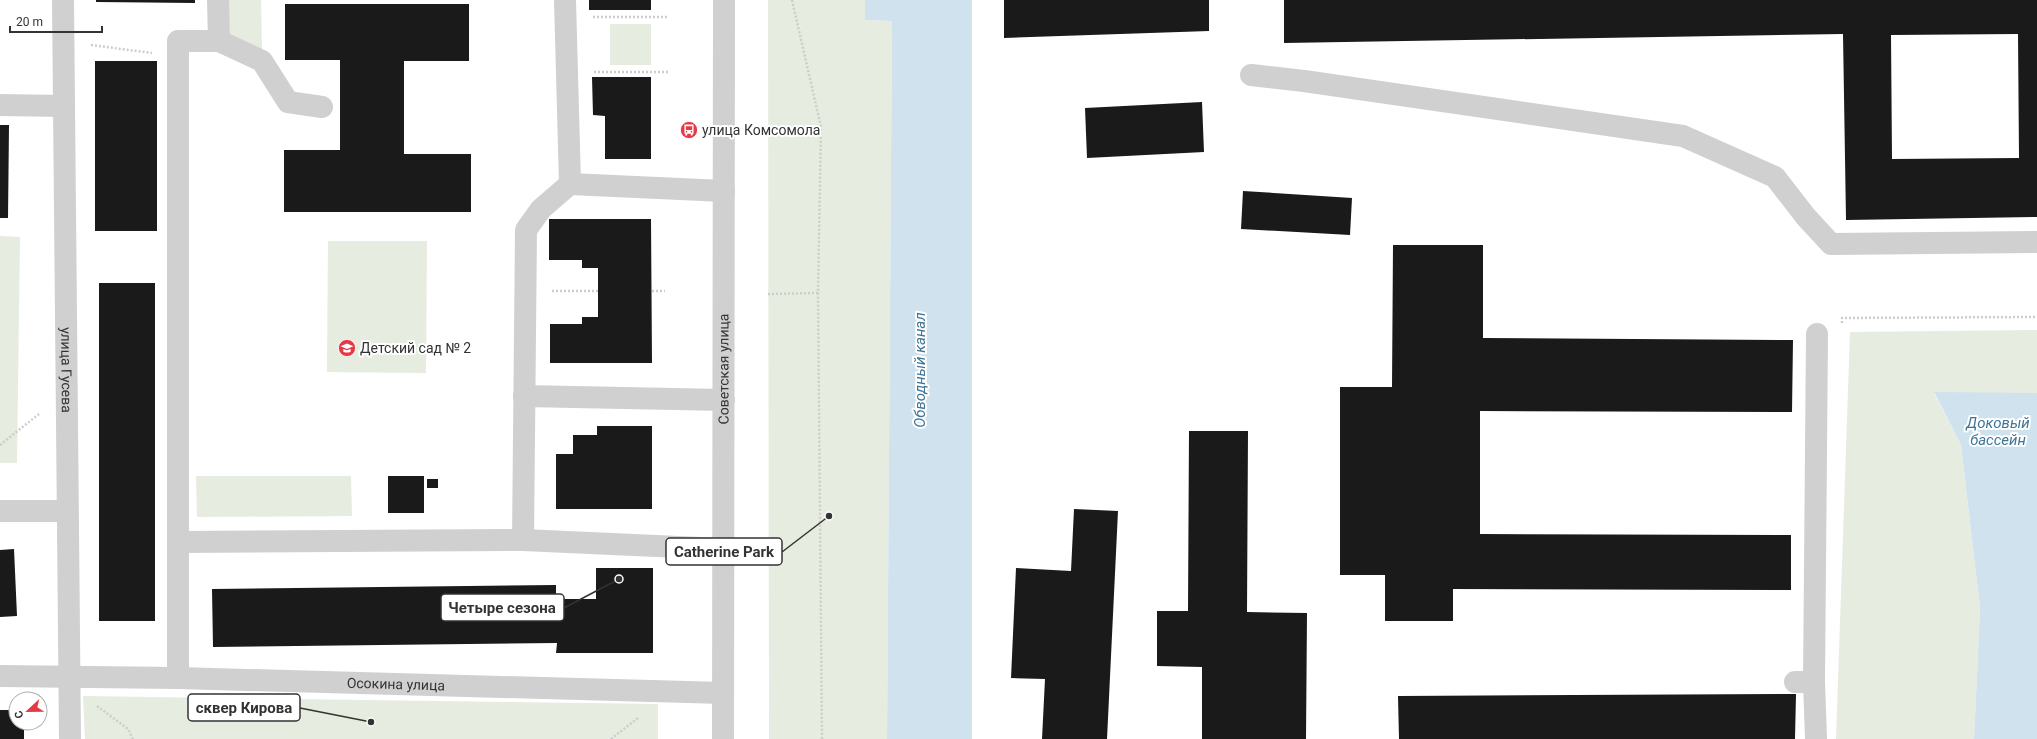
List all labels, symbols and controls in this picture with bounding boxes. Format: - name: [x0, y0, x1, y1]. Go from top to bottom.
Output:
- scale bar: [10, 8, 102, 34]
- text: 20 m: [16, 15, 43, 29]
- bus stop icon: улица Комсомола: [679, 120, 699, 140]
- place label: улица Комсомола: [702, 122, 820, 138]
- water label: Обводный канал: [911, 312, 929, 428]
- street label: Советская улица: [715, 314, 732, 424]
- street label: улица Гусева: [58, 327, 75, 413]
- school or university icon: Детский сад № 2: [337, 338, 357, 358]
- place label: Детский сад № 2: [360, 340, 471, 356]
- water label: Доковый бассейн: [1965, 414, 2030, 449]
- callout: Catherine Park: [666, 538, 782, 565]
- text: Catherine Park: [674, 543, 775, 561]
- callout: Четыре сезона: [441, 594, 564, 621]
- text: Четыре сезона: [448, 599, 556, 617]
- street label: Осокина улица: [347, 675, 445, 693]
- north arrow: [8, 691, 48, 731]
- callout: сквер Кирова: [188, 694, 300, 721]
- text: сквер Кирова: [196, 699, 292, 717]
- text: С: [12, 709, 27, 720]

